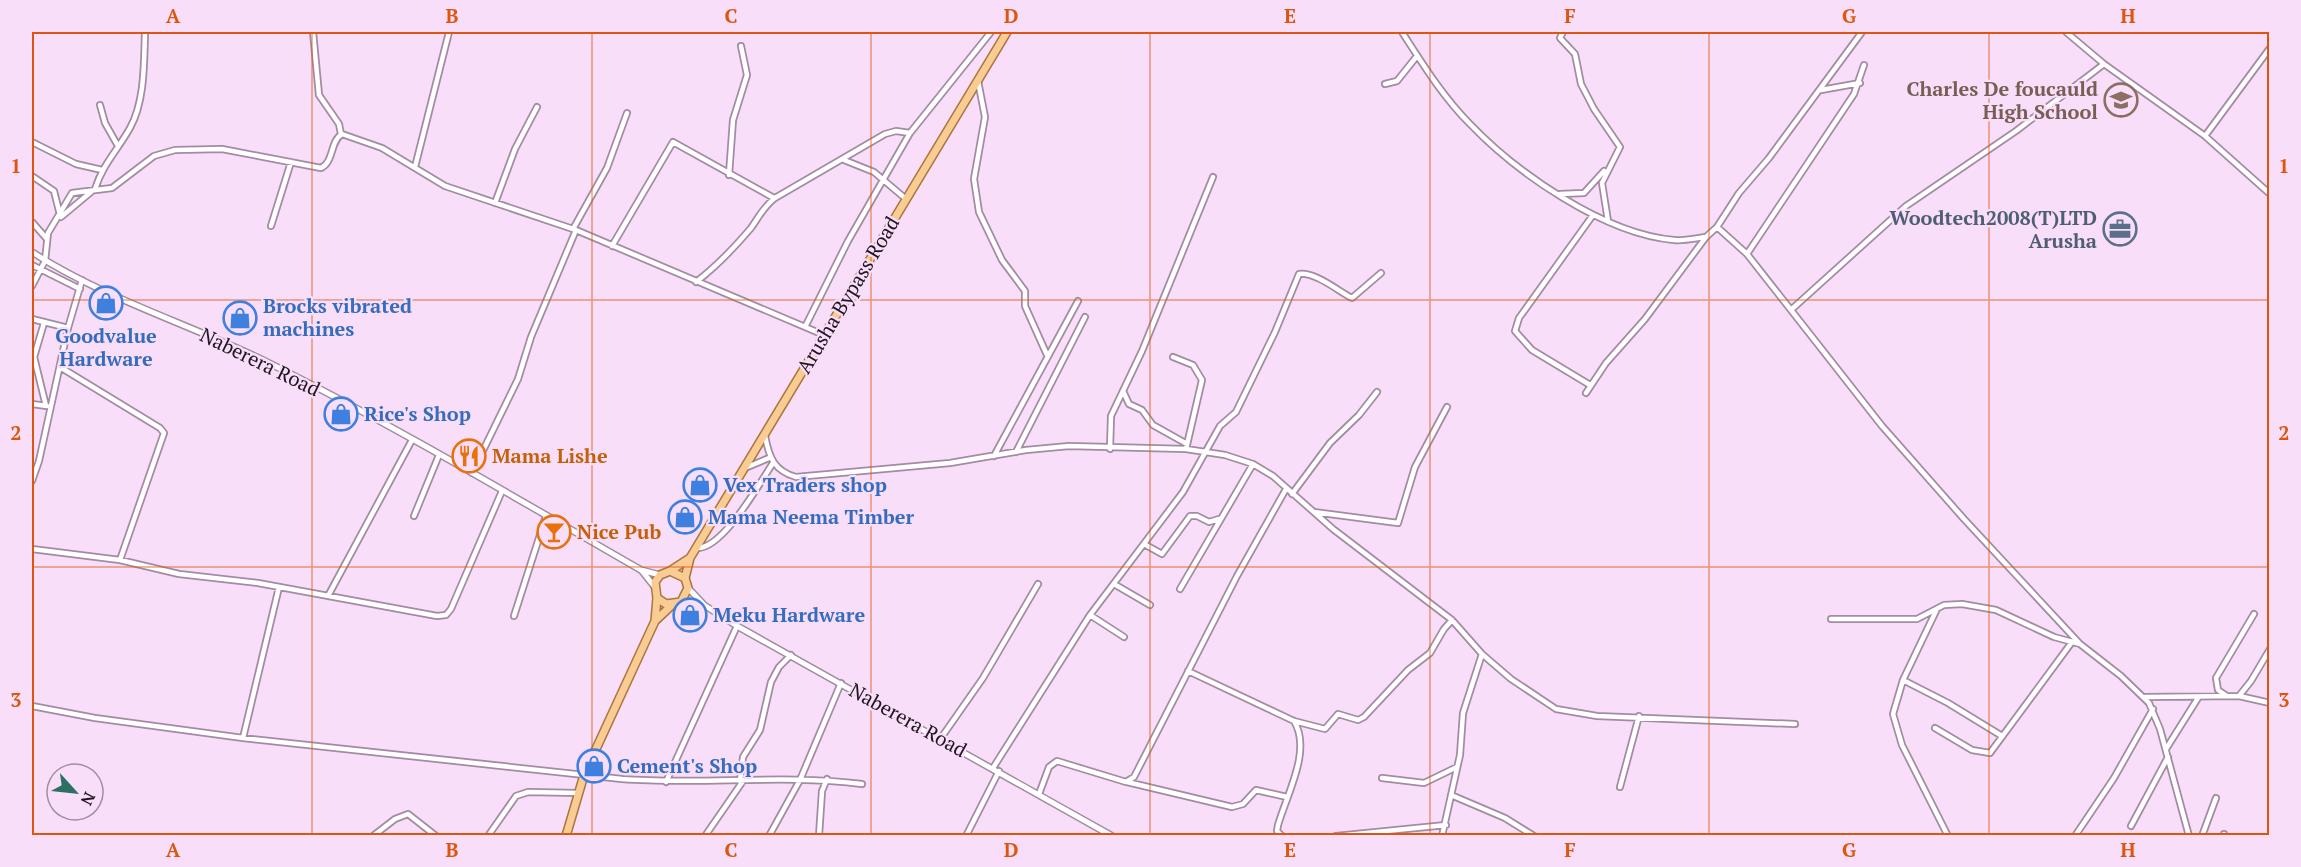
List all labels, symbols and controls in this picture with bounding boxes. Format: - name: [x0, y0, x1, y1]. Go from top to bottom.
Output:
- text: A: [166, 2, 181, 29]
- text: B: [446, 2, 459, 29]
- text: C: [724, 2, 738, 29]
- text: D: [1004, 2, 1018, 29]
- text: E: [1284, 2, 1296, 29]
- text: F: [1564, 2, 1576, 29]
- text: G: [1842, 2, 1856, 29]
- text: H: [2120, 2, 2136, 29]
- place label: Charles De foucauld High School: [1906, 75, 2098, 125]
- school or university icon: Charles De foucauld High School: [2103, 82, 2139, 118]
- text: 1: [10, 152, 22, 179]
- text: 1: [2278, 152, 2290, 179]
- place label: Woodtech2008(T)LTD Arusha: [1890, 204, 2097, 254]
- street label: Arusha Bypass Road: [790, 211, 905, 378]
- office icon: Woodtech2008(T)LTD Arusha: [2102, 211, 2138, 247]
- shop icon: Goodvalue Hardware: [88, 285, 124, 321]
- place label: Brocks vibrated machines: [263, 292, 412, 342]
- shop icon: Brocks vibrated machines: [222, 300, 258, 336]
- street label: Naberera Road: [196, 321, 325, 402]
- place label: Goodvalue Hardware: [55, 322, 157, 372]
- shop icon: Rice's Shop: [323, 396, 359, 432]
- place label: Rice's Shop: [364, 400, 471, 427]
- text: 2: [10, 419, 22, 446]
- text: 2: [2278, 419, 2290, 446]
- restaurant icon: Mama Lishe: [451, 438, 487, 474]
- place label: Mama Lishe: [492, 442, 608, 469]
- shop icon: Vex Traders shop: [682, 467, 718, 503]
- place label: Vex Traders shop: [723, 471, 887, 498]
- shop icon: Mama Neema Timber: [667, 499, 703, 535]
- place label: Mama Neema Timber: [708, 503, 914, 530]
- bar icon: Nice Pub: [536, 514, 572, 550]
- place label: Nice Pub: [577, 518, 661, 545]
- shop icon: Meku Hardware: [672, 597, 708, 633]
- place label: Meku Hardware: [713, 601, 865, 628]
- street label: Naberera Road: [845, 676, 972, 763]
- text: 3: [10, 686, 22, 713]
- text: 3: [2278, 686, 2290, 713]
- shop icon: Cement's Shop: [576, 748, 612, 784]
- place label: Cement's Shop: [617, 752, 757, 779]
- north arrow: [45, 762, 105, 822]
- text: N: [76, 788, 101, 809]
- text: A: [166, 836, 181, 863]
- text: B: [446, 836, 459, 863]
- text: C: [724, 836, 738, 863]
- text: D: [1004, 836, 1018, 863]
- text: E: [1284, 836, 1296, 863]
- text: F: [1564, 836, 1576, 863]
- text: G: [1842, 836, 1856, 863]
- text: H: [2120, 836, 2136, 863]

